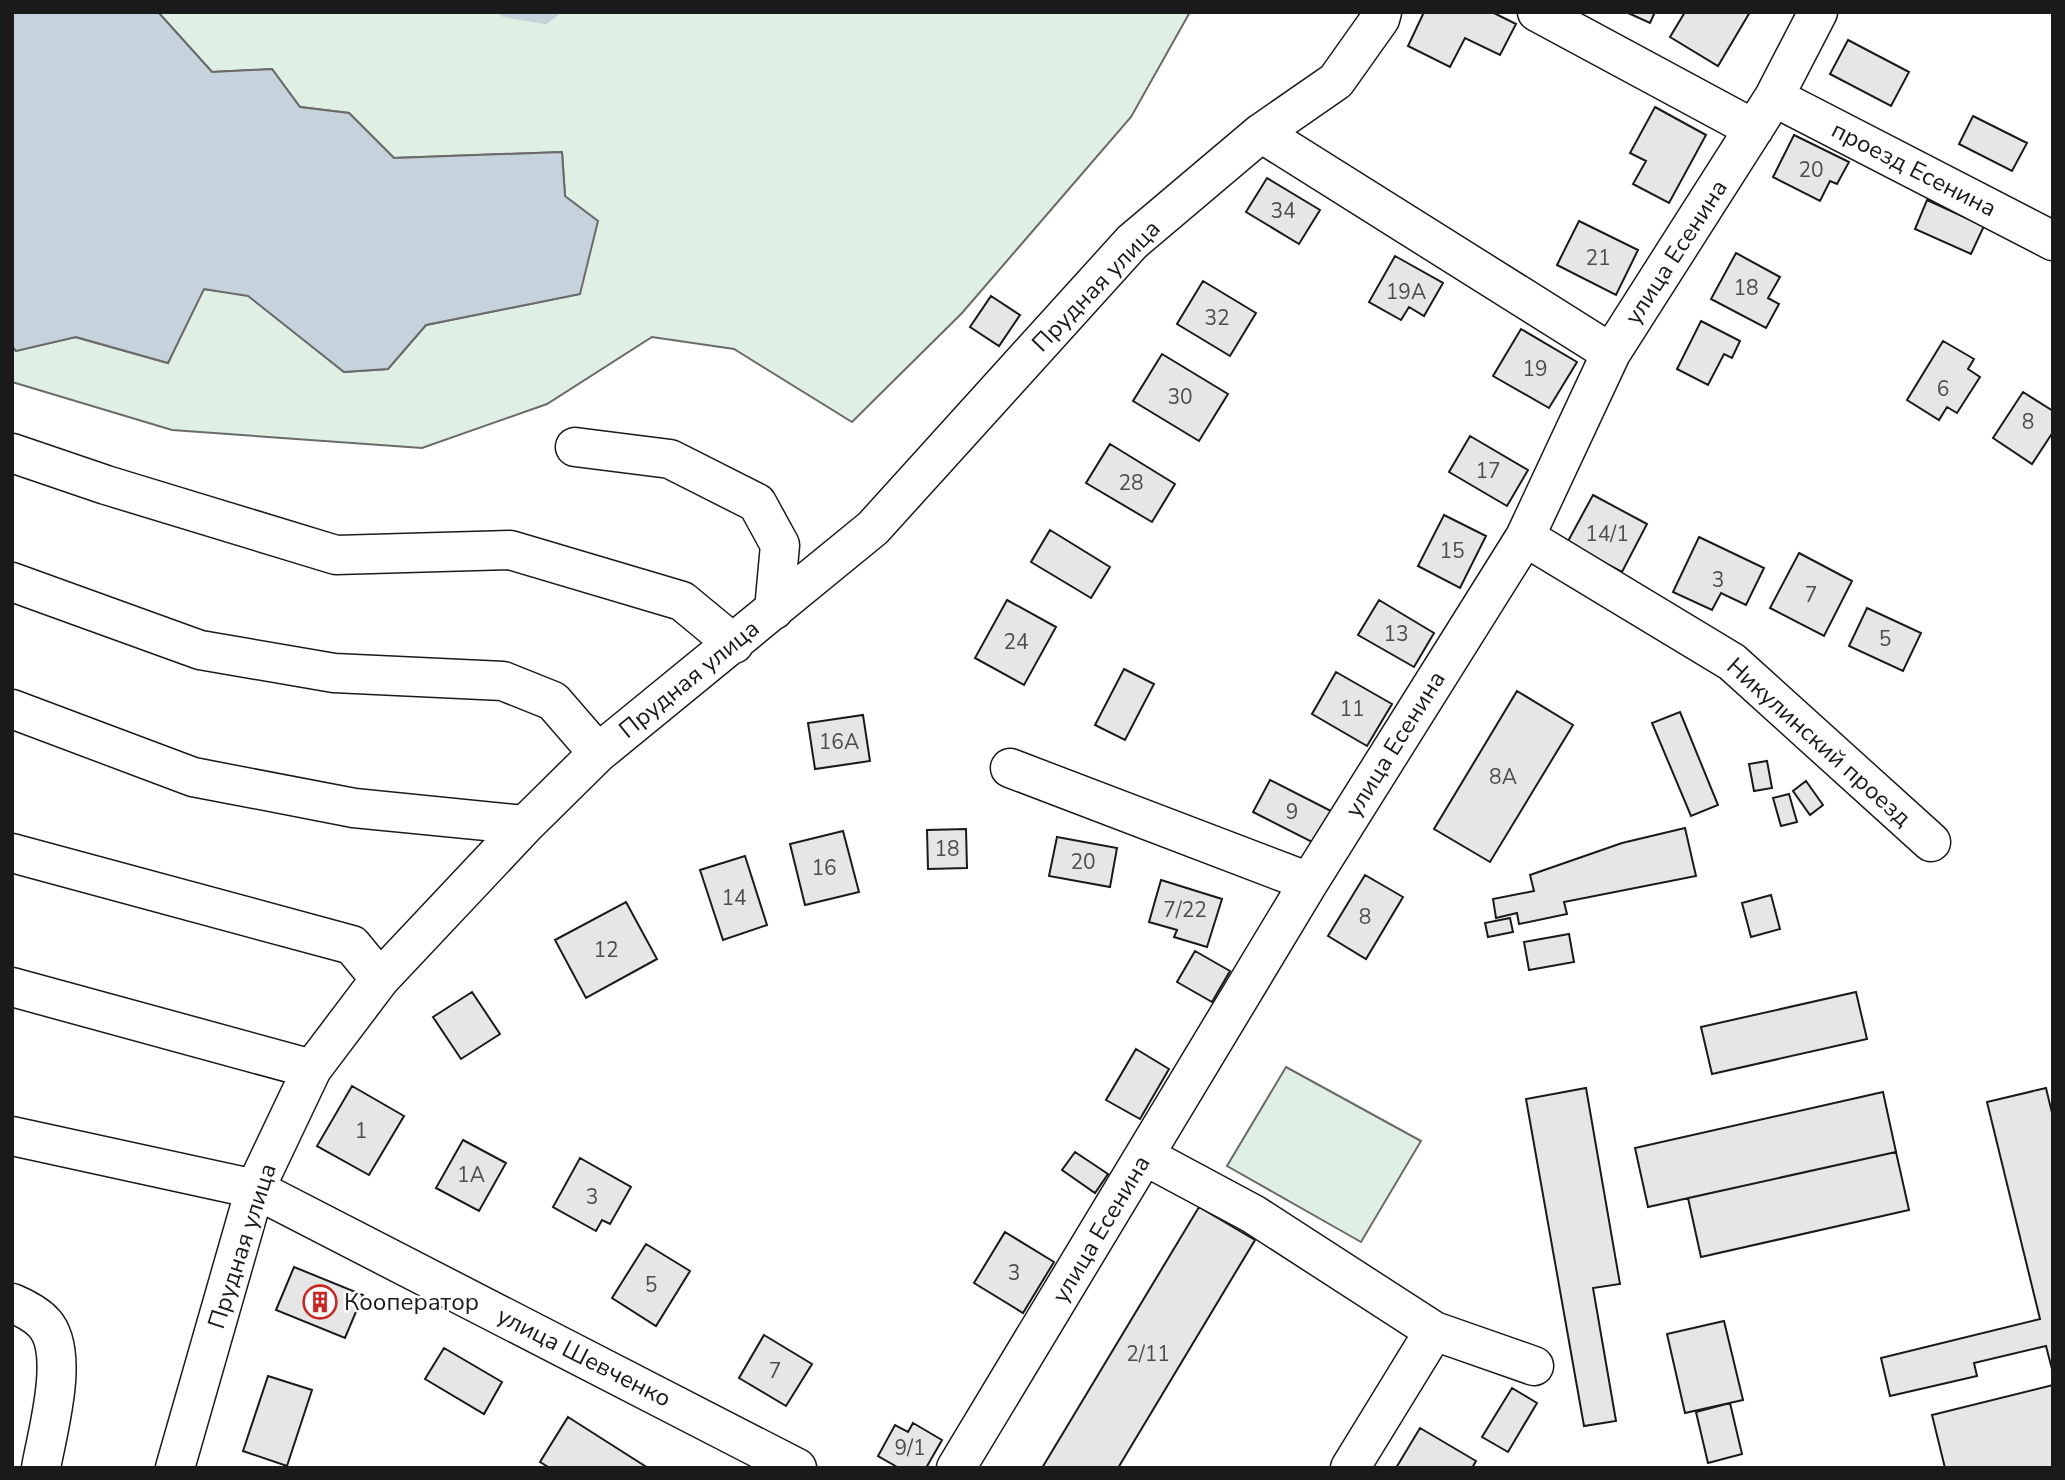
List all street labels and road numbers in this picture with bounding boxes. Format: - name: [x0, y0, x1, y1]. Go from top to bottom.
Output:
- street label: проезд Есенина: [1826, 114, 2002, 224]
- street label: улица Есенина: [1617, 173, 1735, 331]
- street label: Прудная улица: [1025, 213, 1167, 359]
- street label: Прудная улица: [612, 613, 766, 745]
- street label: Никулинский проезд: [1720, 650, 1918, 834]
- street label: улица Есенина: [1337, 665, 1453, 823]
- street label: улица Есенина: [1044, 1149, 1158, 1309]
- street label: Прудная улица: [200, 1159, 284, 1333]
- street label: улица Шевченко: [492, 1299, 676, 1415]

